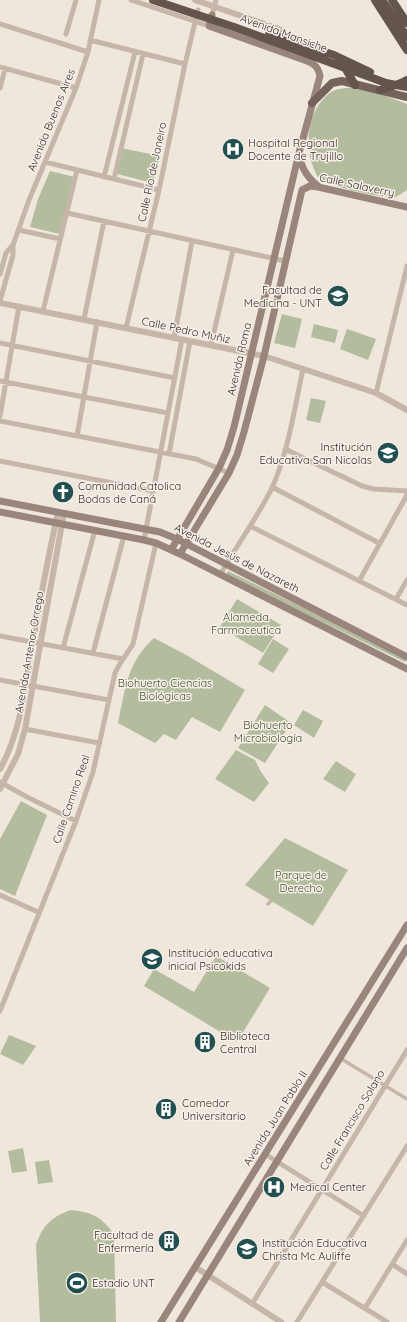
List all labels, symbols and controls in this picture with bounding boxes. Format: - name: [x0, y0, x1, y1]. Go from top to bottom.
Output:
- street label: Avenida Mansiche: [239, 11, 329, 55]
- street label: Avenida Buenos Aires: [24, 67, 78, 173]
- street label: Calle Río de Janeiro: [135, 120, 170, 223]
- hospital icon: Hospital Regional Docente de Trujillo: [220, 136, 246, 162]
- place label: Hospital Regional Docente de Trujillo: [248, 136, 343, 163]
- street label: Calle Salaverry: [318, 170, 396, 200]
- place label: Facultad de Medicina - UNT: [244, 283, 322, 310]
- school or university icon: Facultad de Medicina - UNT: [325, 283, 351, 309]
- street label: Calle Pedro Muñiz: [140, 314, 232, 346]
- street label: Avenida Roma: [224, 321, 254, 397]
- place label: Institución Educativa San Nicolas: [260, 440, 372, 467]
- school or university icon: Institución Educativa San Nicolas: [375, 440, 401, 466]
- church icon: Comunidad Catolica Bodas de Caná: [50, 479, 76, 505]
- place label: Comunidad Catolica Bodas de Caná: [78, 479, 181, 506]
- street label: Avenida Jesús de Nazareth: [172, 520, 302, 596]
- street label: Avenida Antenor Orrego: [11, 590, 47, 714]
- park label: Alameda Farmaceutica: [211, 610, 281, 637]
- park label: Biohuerto Ciencias Biológicas: [118, 676, 212, 703]
- park label: Biohuerto Microbiología: [234, 718, 302, 745]
- street label: Calle Camino Real: [49, 753, 93, 845]
- park label: Parque de Derecho: [275, 868, 327, 895]
- school or university icon: Institución educativa inicial Psicokids: [139, 946, 165, 972]
- place label: Institución educativa inicial Psicokids: [168, 946, 273, 973]
- building icon: Biblioteca Central: [192, 1029, 218, 1055]
- place label: Biblioteca Central: [220, 1029, 270, 1056]
- street label: Calle Francisco Solano: [316, 1067, 388, 1173]
- street label: Avenida Juan Pablo II: [240, 1068, 310, 1168]
- building icon: Comedor Universitario: [153, 1096, 179, 1122]
- place label: Comedor Universitario: [182, 1096, 246, 1123]
- hospital icon: Medical Center: [261, 1174, 287, 1200]
- place label: Medical Center: [290, 1180, 367, 1194]
- place label: Facultad de Enfermería: [94, 1228, 154, 1255]
- building icon: Facultad de Enfermería: [156, 1228, 182, 1254]
- school or university icon: Institución Educativa Christa Mc Auliffe: [234, 1236, 260, 1262]
- place label: Institución Educativa Christa Mc Auliffe: [262, 1236, 367, 1263]
- sports icon: Estadio UNT: [64, 1270, 90, 1296]
- place label: Estadio UNT: [92, 1276, 155, 1290]

